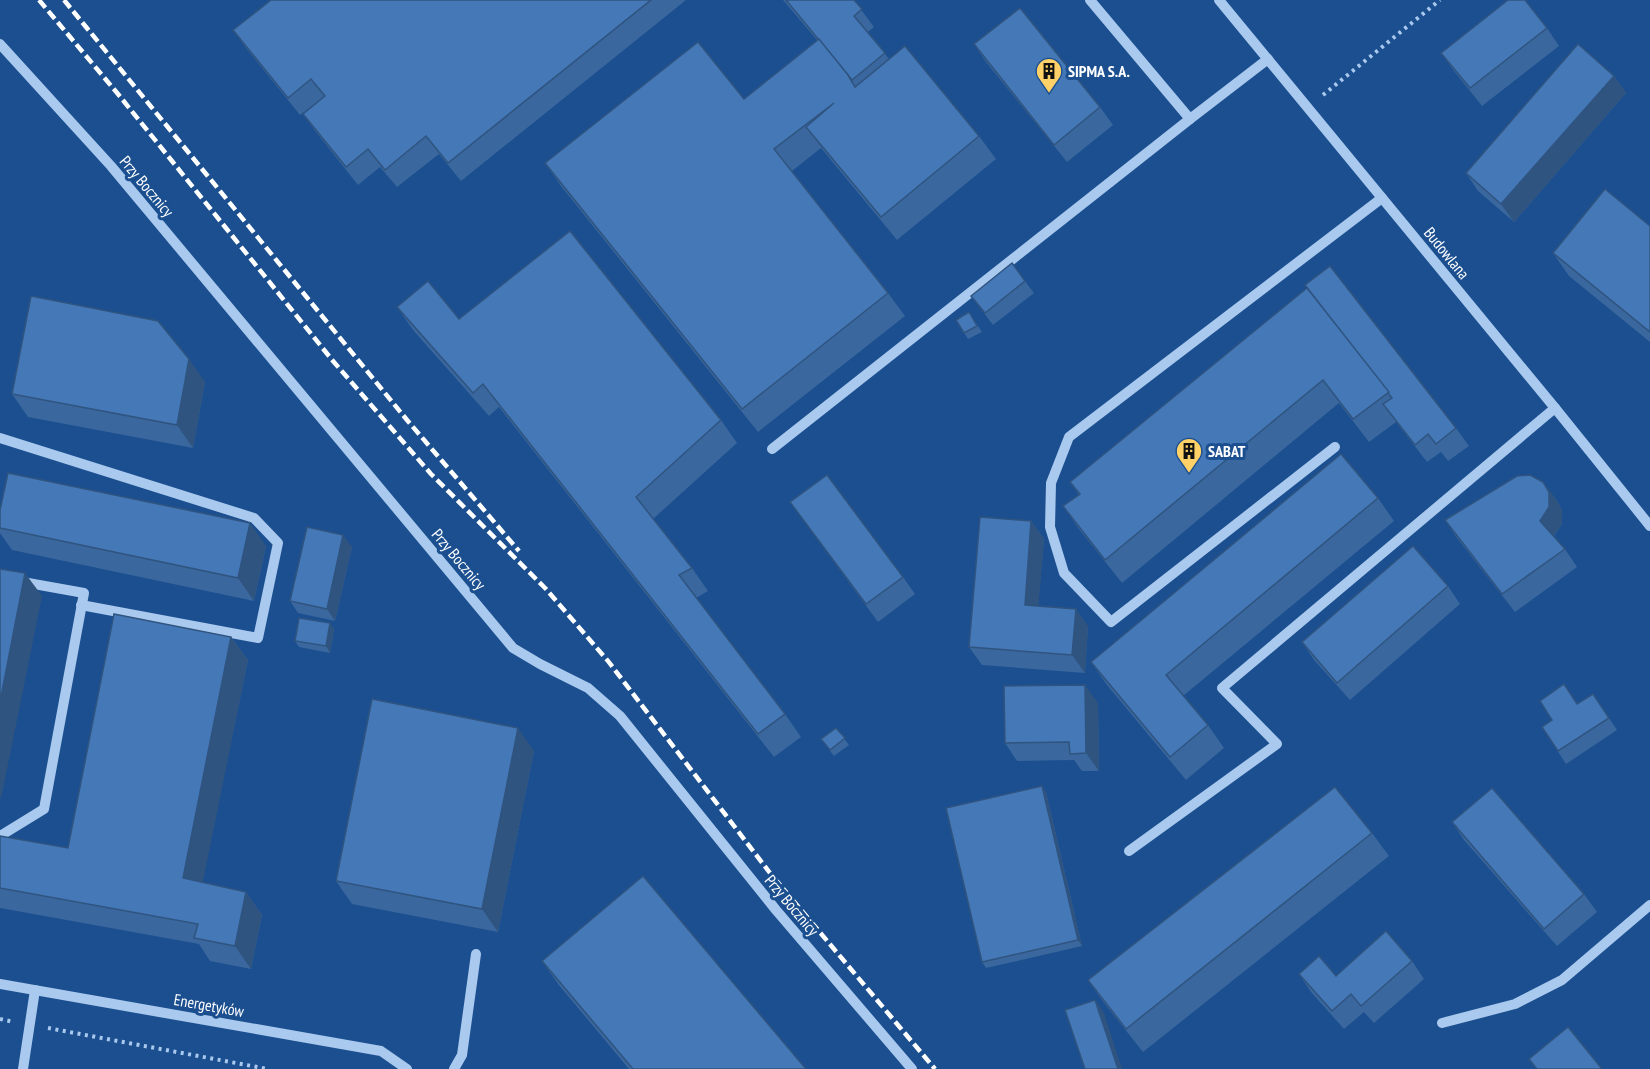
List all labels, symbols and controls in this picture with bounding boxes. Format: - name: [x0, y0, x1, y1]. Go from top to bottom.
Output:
- building icon: SIPMA S.A.: [1034, 56, 1064, 94]
- place label: SIPMA S.A.: [1068, 61, 1130, 81]
- street label: Przy Bocznicy: [116, 151, 178, 221]
- street label: Budowlana: [1420, 223, 1474, 283]
- building icon: SABAT: [1174, 436, 1204, 474]
- place label: SABAT: [1208, 441, 1246, 461]
- street label: Przy Bocznicy: [428, 524, 490, 594]
- street label: Przy Bocznicy: [761, 870, 823, 940]
- street label: Energetyków: [172, 989, 246, 1021]

